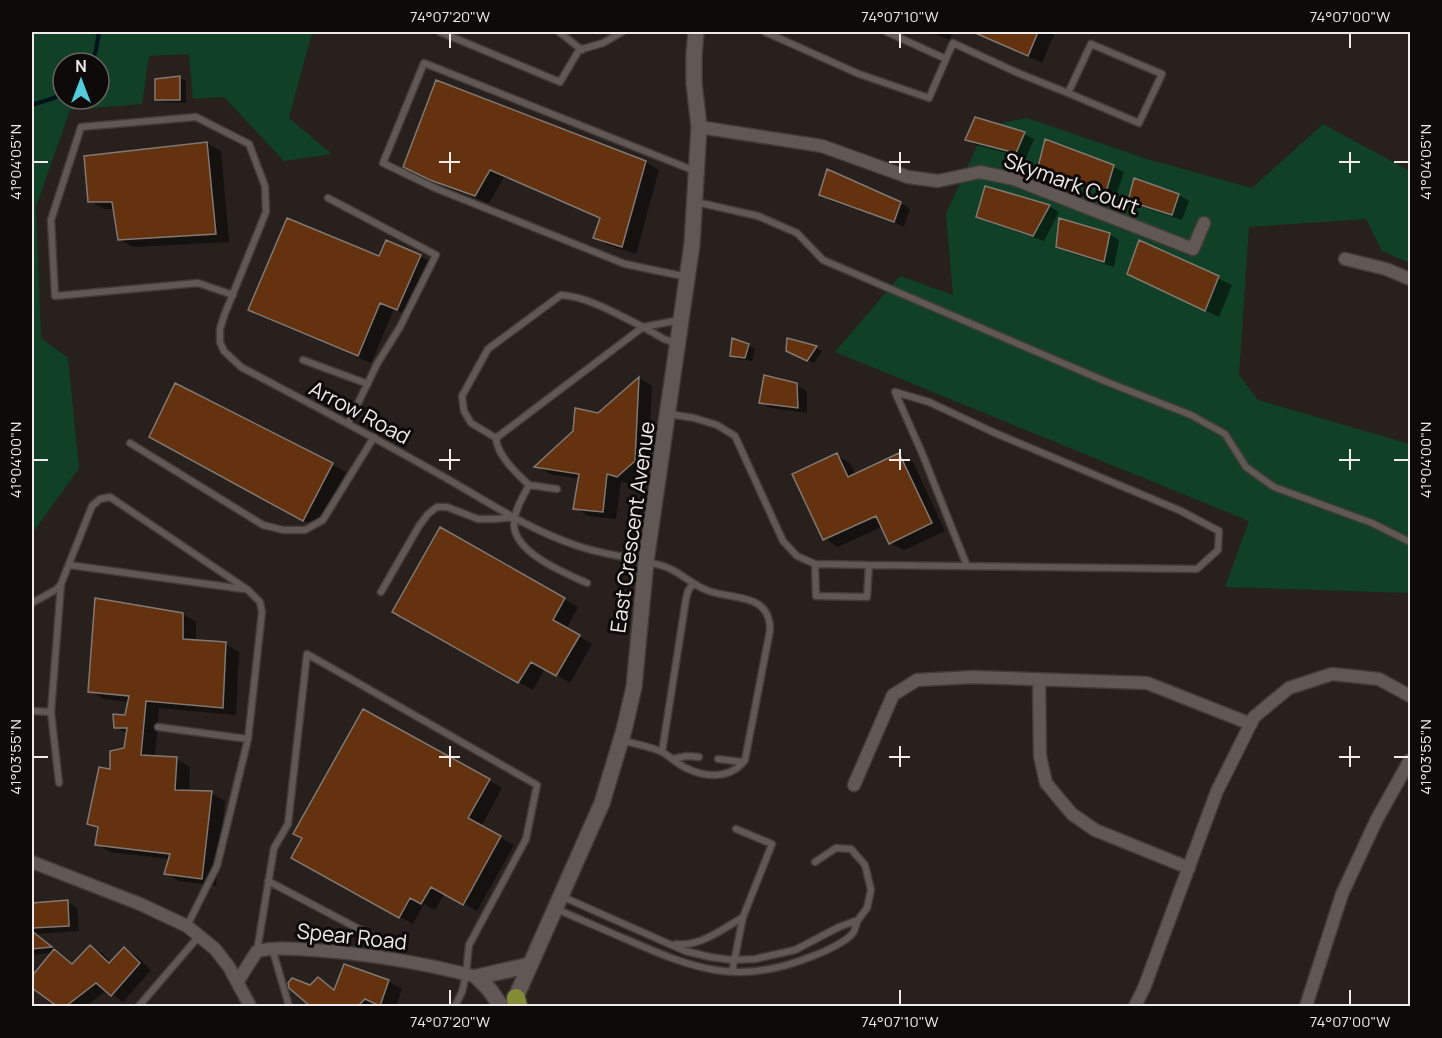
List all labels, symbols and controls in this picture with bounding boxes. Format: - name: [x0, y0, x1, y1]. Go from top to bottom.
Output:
- text: 74°07'20"W: [410, 6, 490, 27]
- text: 74°07'10"W: [861, 6, 939, 27]
- text: 74°07'00"W: [1310, 6, 1390, 27]
- north arrow: [51, 51, 111, 111]
- text: N: [75, 55, 87, 77]
- text: 41°04'05"N: [5, 124, 26, 200]
- text: 41°04'05"N: [1415, 124, 1436, 200]
- street label: Skymark Court: [1000, 146, 1144, 220]
- street label: Arrow Road: [305, 374, 415, 450]
- street label: East Crescent Avenue: [603, 419, 661, 635]
- text: 41°04'00"N: [5, 422, 26, 498]
- text: 41°04'00"N: [1415, 422, 1436, 498]
- text: 41°03'55"N: [5, 719, 26, 795]
- text: 41°03'55"N: [1415, 719, 1436, 795]
- street label: Spear Road: [296, 916, 408, 956]
- text: 74°07'20"W: [410, 1011, 490, 1032]
- text: 74°07'10"W: [861, 1011, 939, 1032]
- text: 74°07'00"W: [1310, 1011, 1390, 1032]

